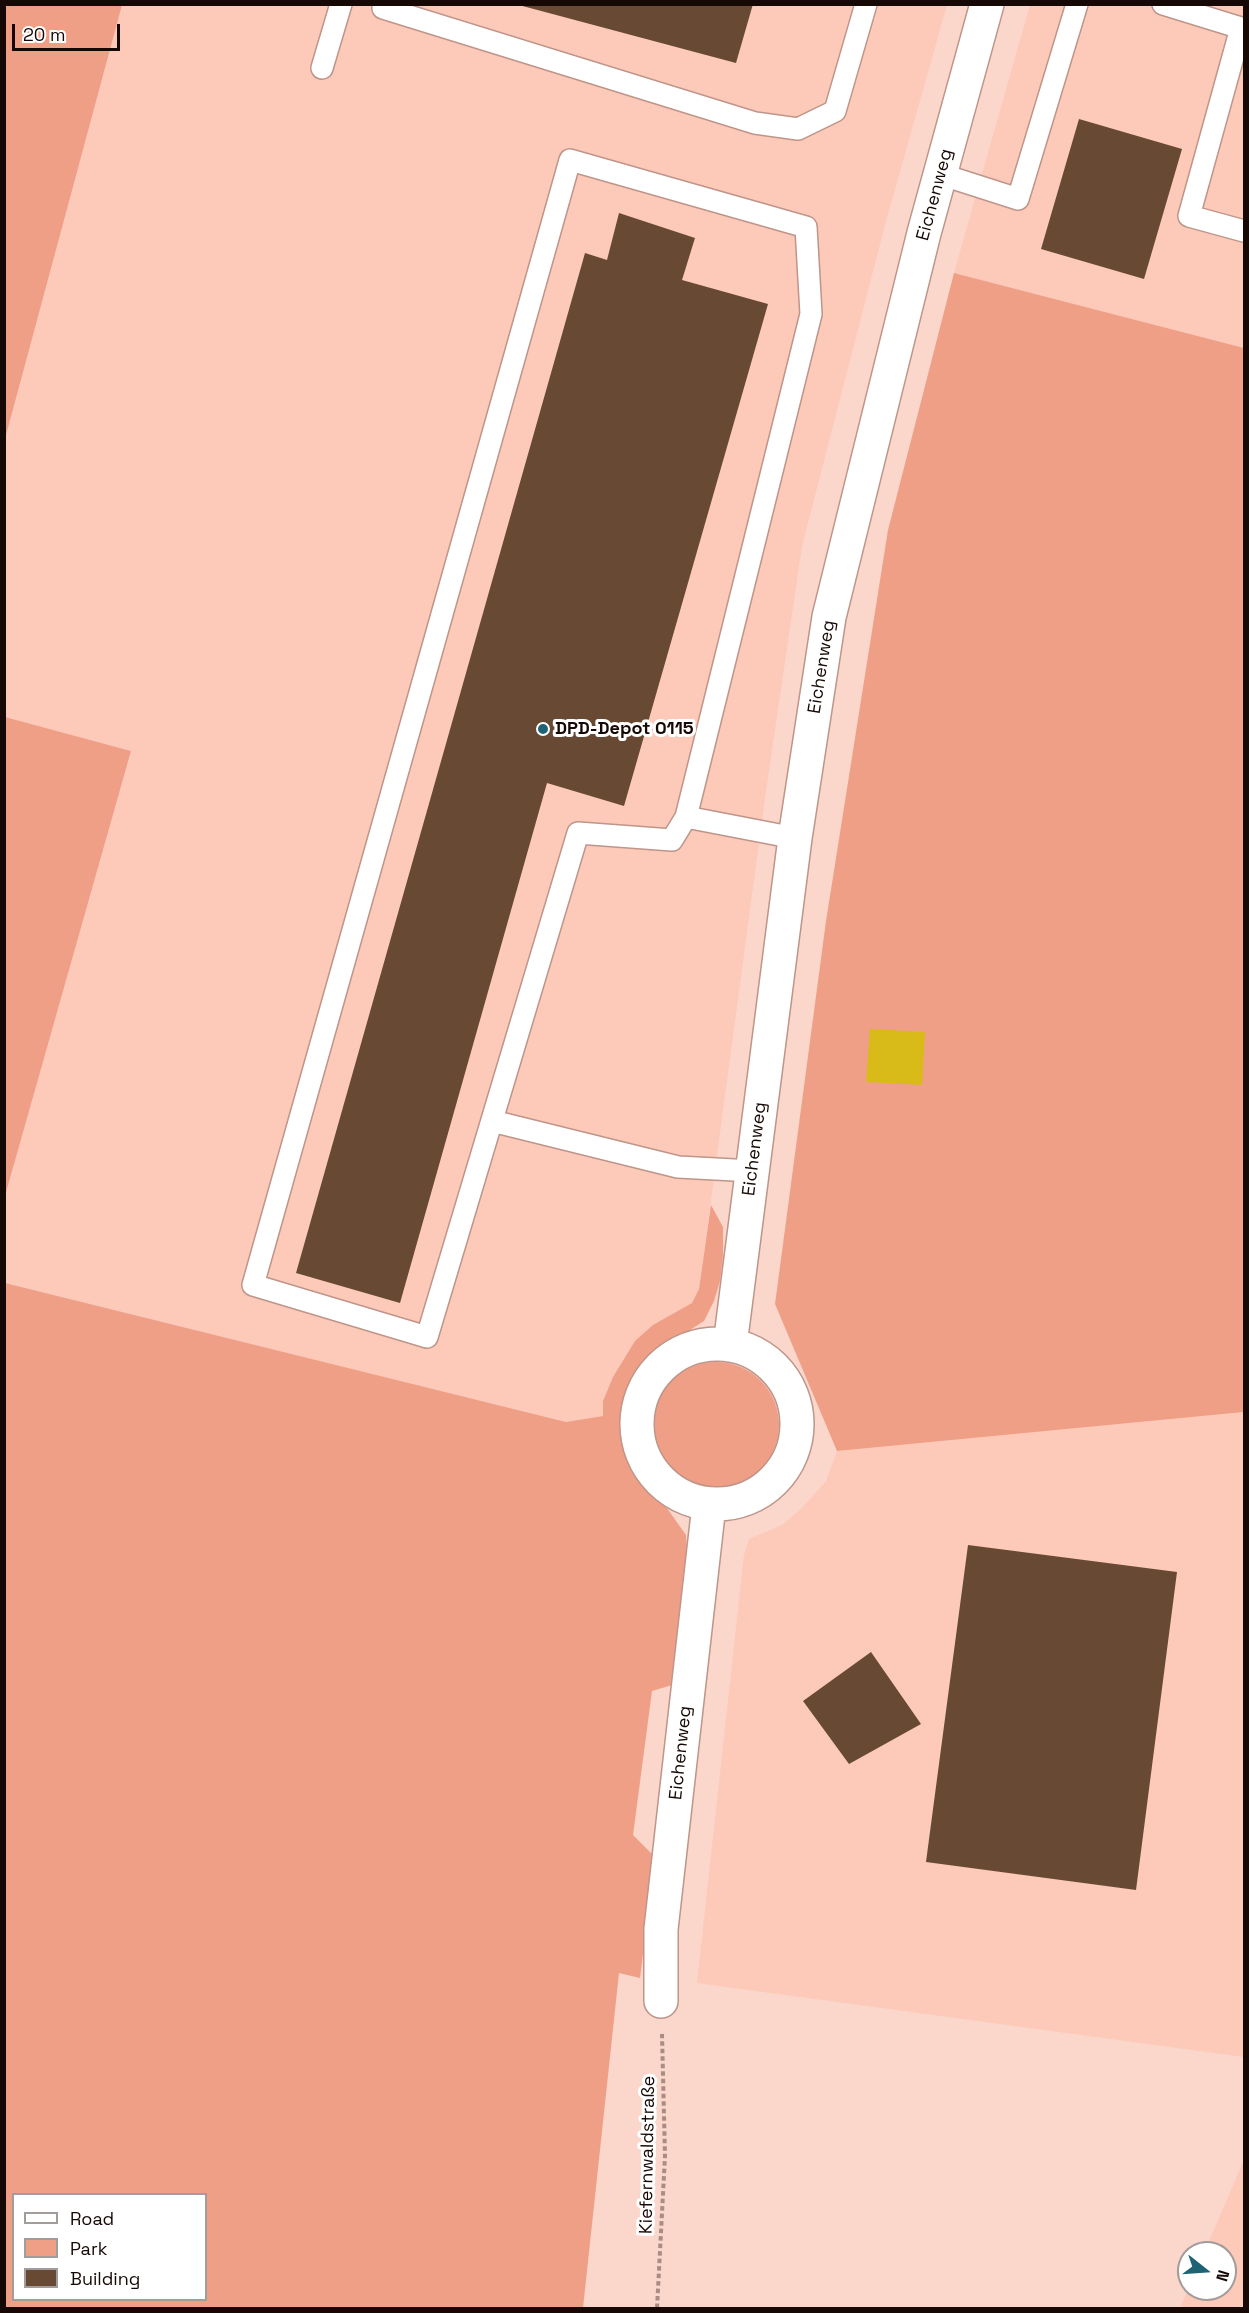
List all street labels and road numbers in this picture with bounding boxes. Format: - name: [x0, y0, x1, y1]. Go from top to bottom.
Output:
- street label: Eichenweg: [912, 147, 958, 243]
- street label: Eichenweg: [804, 619, 840, 715]
- street label: Eichenweg: [739, 1101, 771, 1197]
- street label: Eichenweg: [665, 1705, 697, 1801]
- street label: Kiefernwaldstraße: [636, 2076, 660, 2234]

